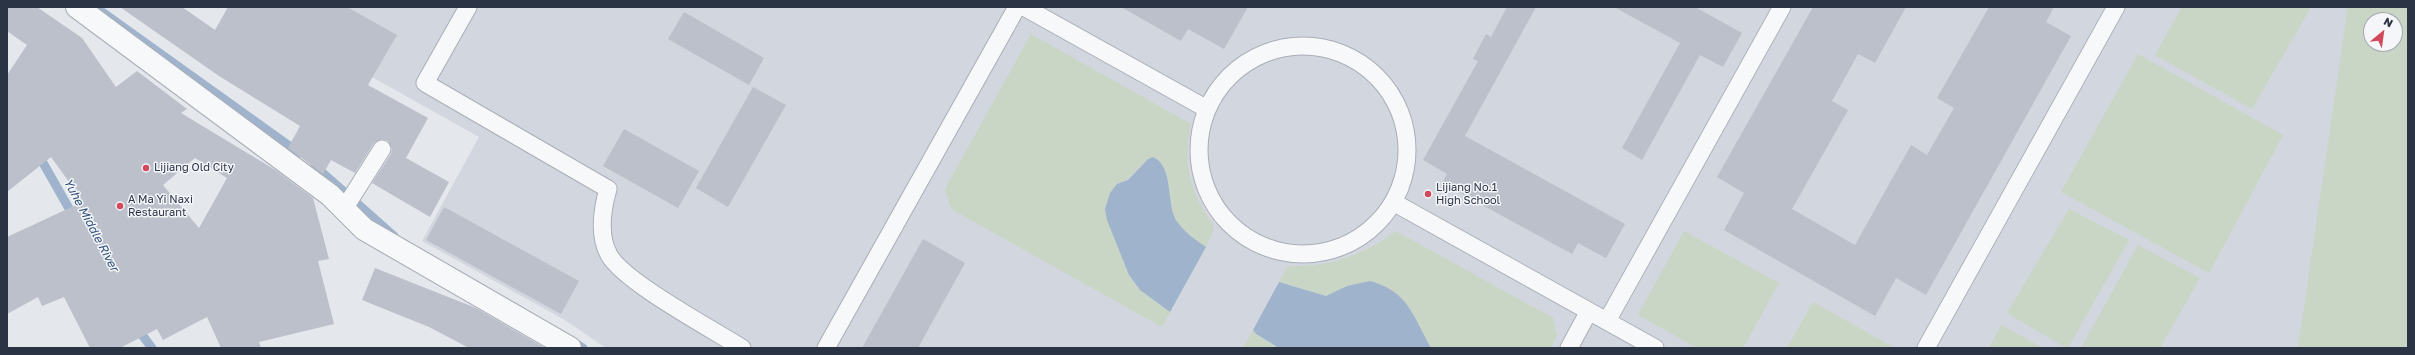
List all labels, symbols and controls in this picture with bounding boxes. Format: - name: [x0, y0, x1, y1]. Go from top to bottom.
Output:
- north arrow: [2363, 12, 2403, 52]
- text: N: [2382, 14, 2395, 30]
- place label: Lijiang Old City: [154, 161, 234, 175]
- marker: Lijiang Old City: [141, 163, 151, 173]
- water label: Yuhe Middle River: [60, 176, 122, 274]
- place label: Lijiang No.1 High School: [1436, 181, 1500, 207]
- marker: Lijiang No.1 High School: [1423, 189, 1433, 199]
- place label: A Ma Yi Naxi Restaurant: [128, 193, 193, 219]
- marker: A Ma Yi Naxi Restaurant: [115, 201, 125, 211]

